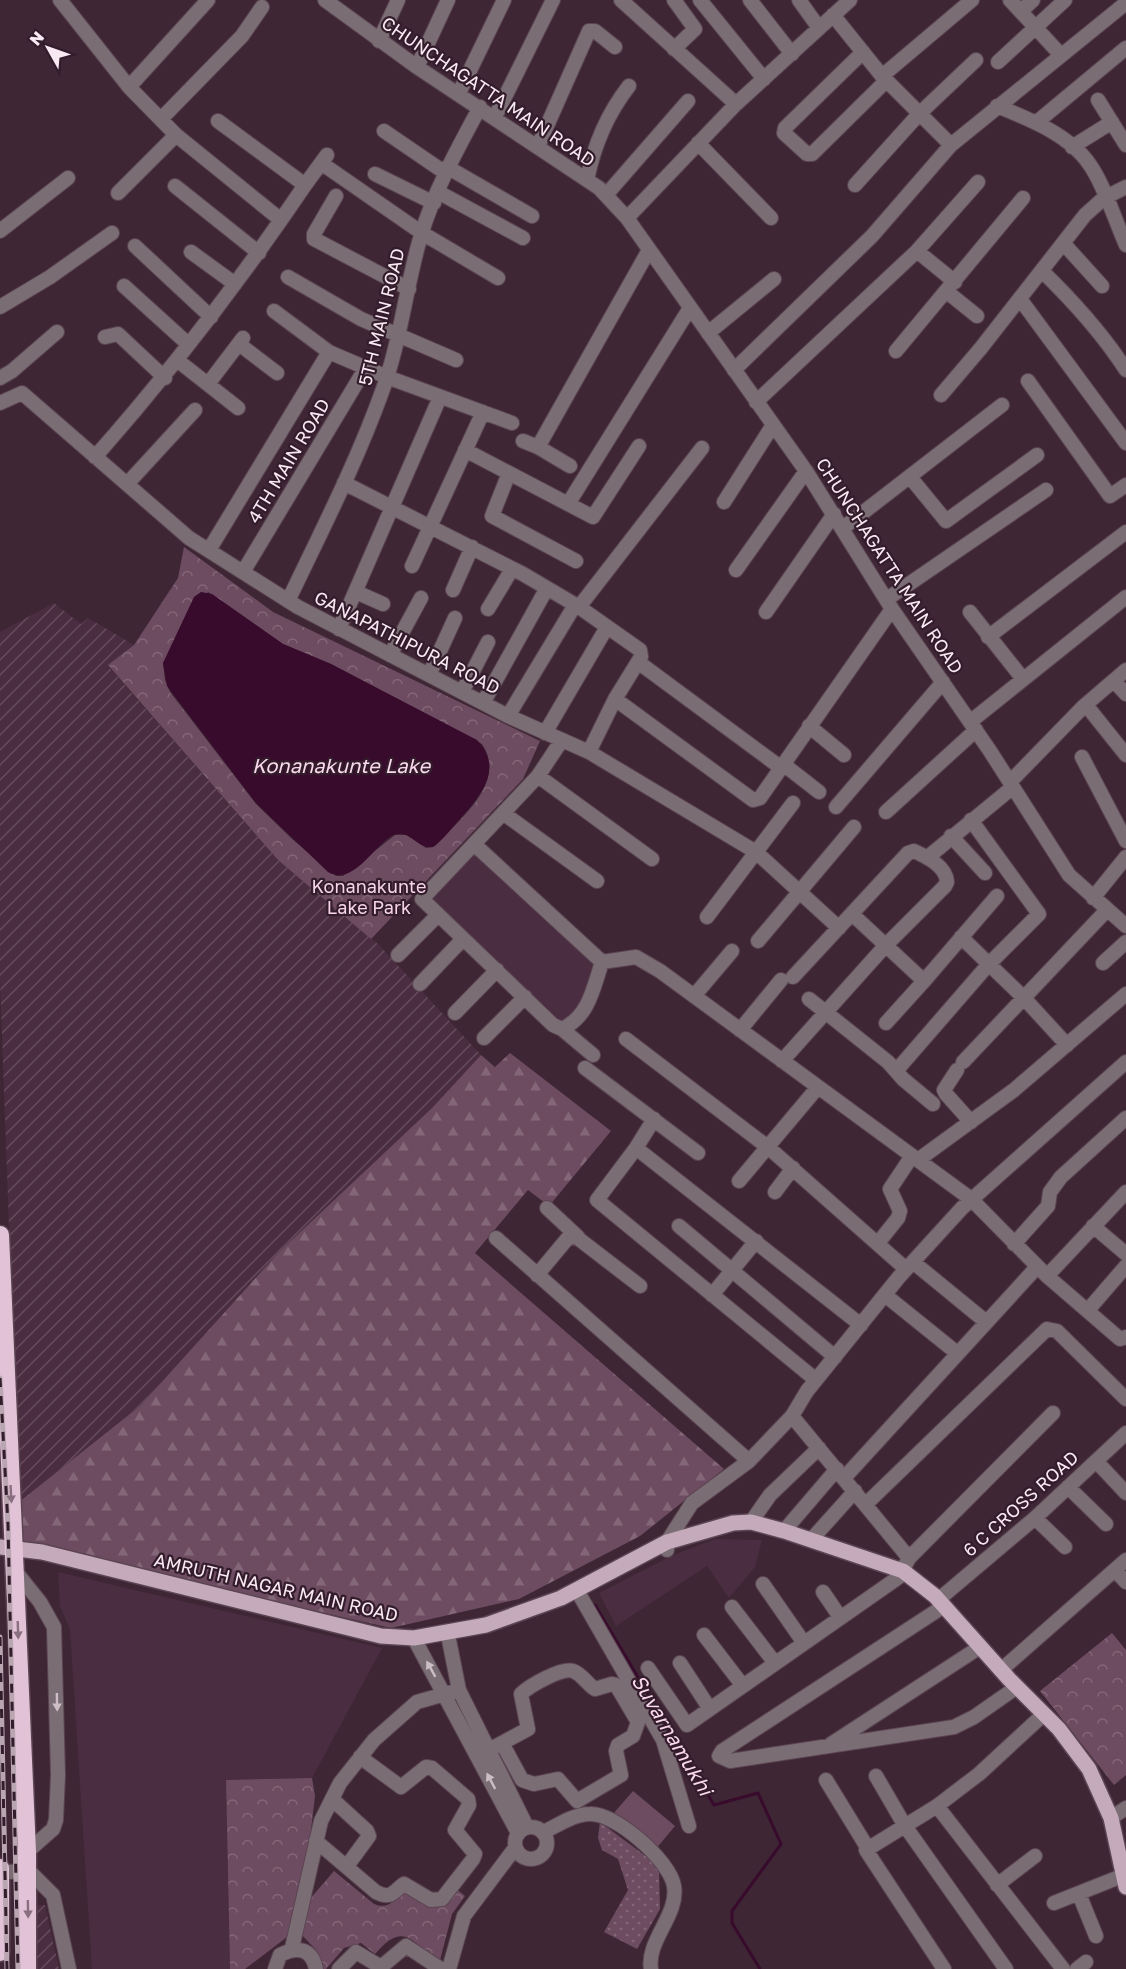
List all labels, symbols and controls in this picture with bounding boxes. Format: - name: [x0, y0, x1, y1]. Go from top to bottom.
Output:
- street label: CHUNCHAGATTA MAIN ROAD: [378, 11, 599, 171]
- north arrow: [18, 18, 78, 78]
- text: N: [25, 27, 48, 49]
- street label: 5TH MAIN ROAD: [353, 246, 409, 388]
- street label: 4TH MAIN ROAD: [242, 394, 334, 527]
- street label: CHUNCHAGATTA MAIN ROAD: [812, 453, 968, 677]
- street label: GANAPATHIPURA ROAD: [311, 586, 504, 698]
- water label: Konanakunte Lake: [252, 753, 431, 777]
- park label: Konanakunte Lake Park: [312, 875, 426, 918]
- street label: 6 C CROSS ROAD: [958, 1446, 1082, 1561]
- one-way arrow: [7, 1484, 16, 1503]
- street label: AMRUTH NAGAR MAIN ROAD: [152, 1548, 400, 1626]
- one-way arrow: [14, 1621, 23, 1640]
- one-way arrow: [426, 1661, 436, 1678]
- water label: Suvarnamukhi: [627, 1670, 720, 1802]
- one-way arrow: [52, 1693, 62, 1712]
- one-way arrow: [486, 1773, 496, 1790]
- one-way arrow: [23, 1900, 33, 1919]

